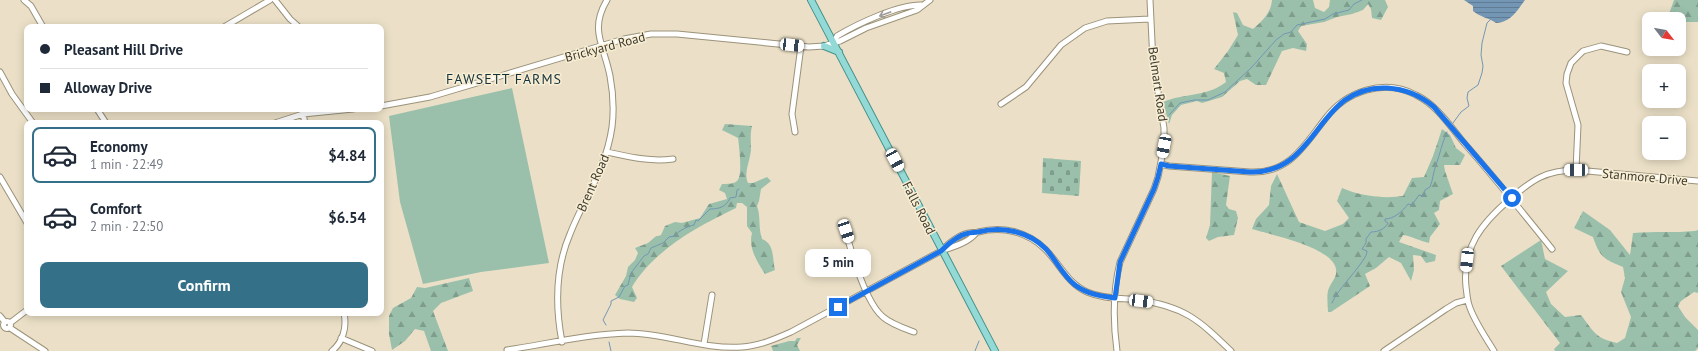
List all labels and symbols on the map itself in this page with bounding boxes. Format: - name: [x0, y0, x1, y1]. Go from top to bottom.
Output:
- one-way arrow: [879, 10, 891, 18]
- north arrow: [1642, 12, 1686, 56]
- street label: Brickyard Road: [563, 28, 647, 66]
- car: [779, 38, 805, 52]
- street label: Belmart Road: [1144, 46, 1172, 122]
- district label: FAWSETT FARMS: [446, 70, 562, 88]
- car: [1156, 133, 1172, 159]
- car: [884, 147, 906, 173]
- street label: Brent Road: [573, 152, 613, 214]
- car: [1564, 164, 1588, 176]
- street label: Stanmore Drive: [1601, 165, 1689, 189]
- street label: Falls Road: [898, 179, 940, 237]
- route start: [1503, 189, 1521, 207]
- car: [836, 218, 856, 244]
- car: [1460, 247, 1474, 273]
- callout: 5 min: [805, 249, 871, 277]
- car: [1128, 294, 1154, 308]
- route end: [829, 298, 847, 316]

